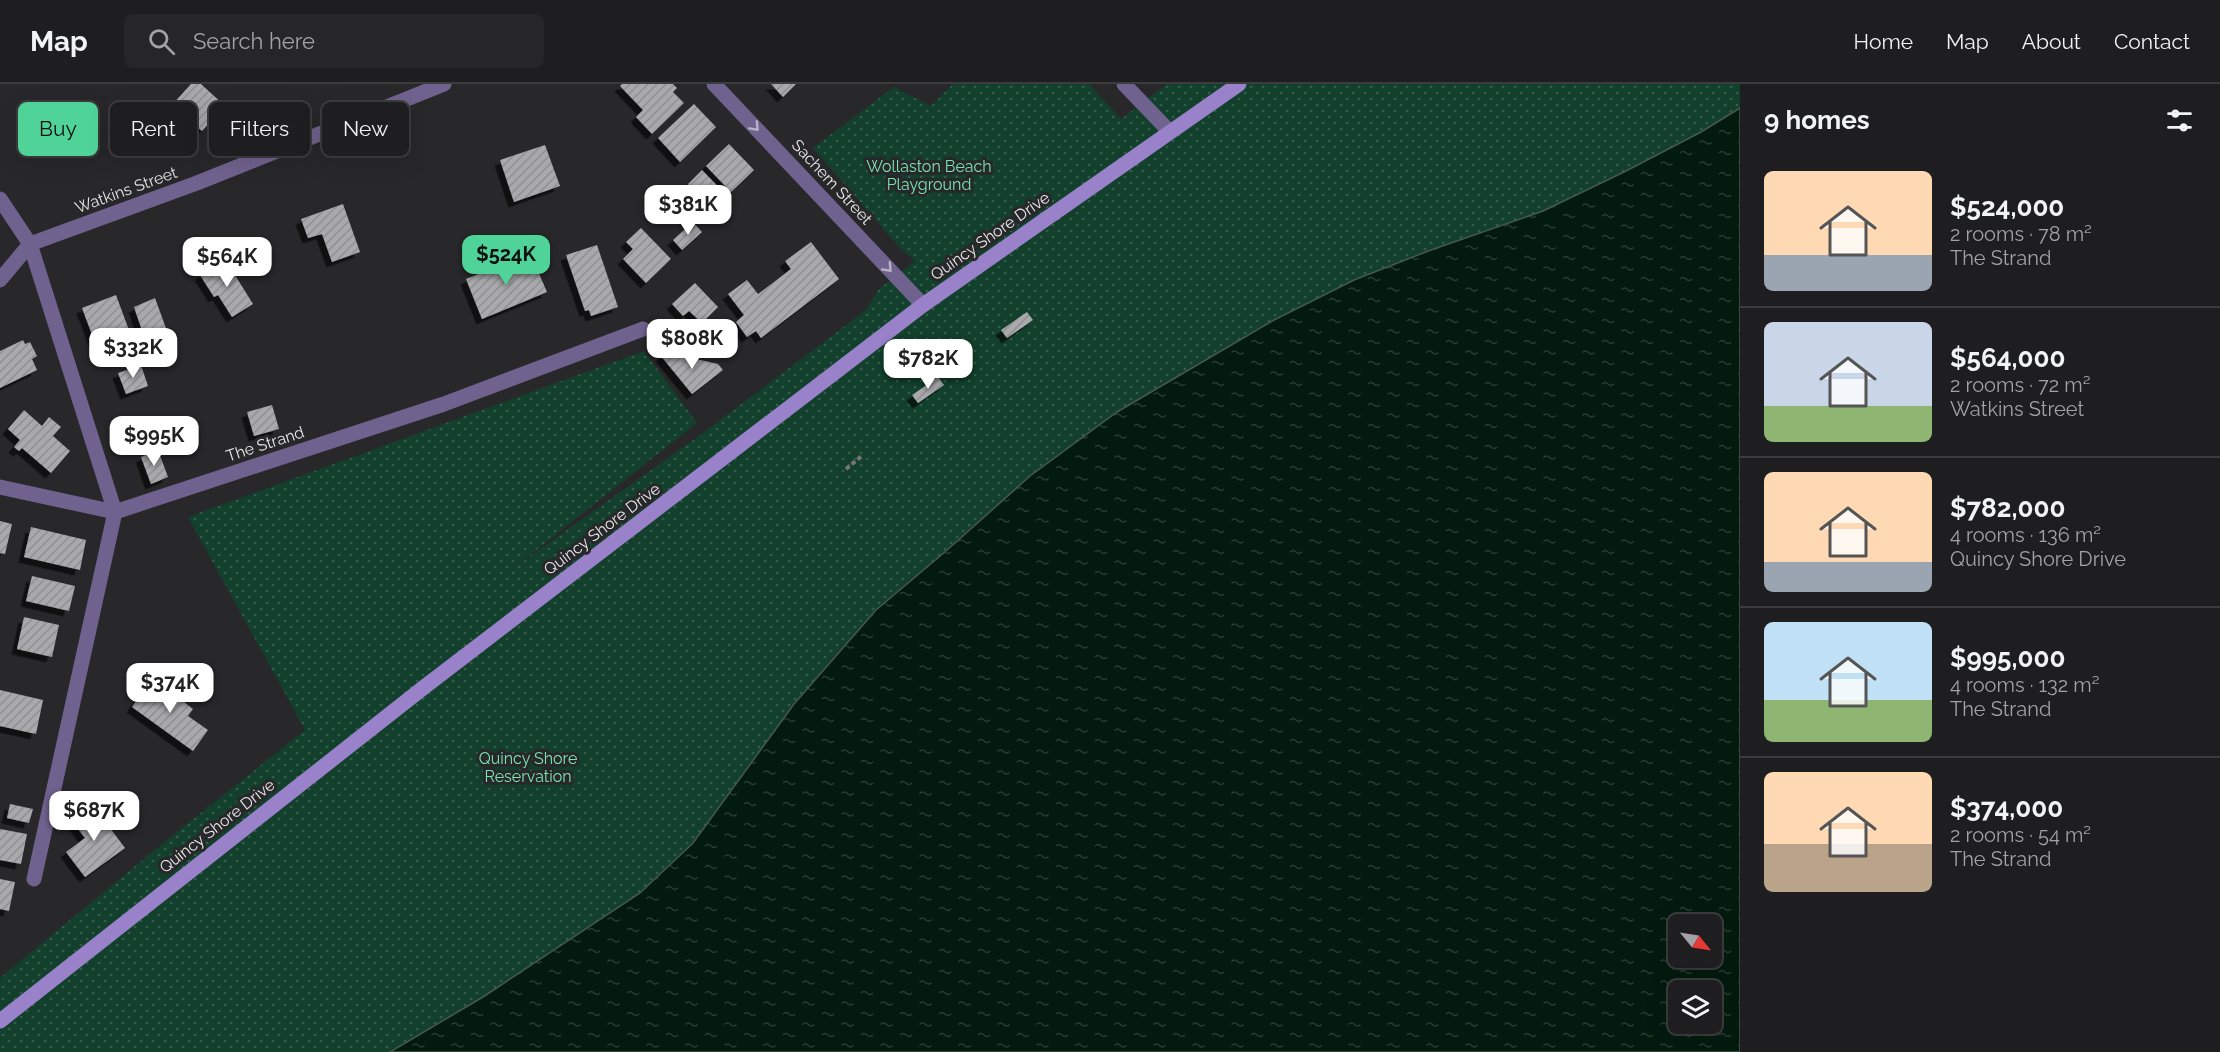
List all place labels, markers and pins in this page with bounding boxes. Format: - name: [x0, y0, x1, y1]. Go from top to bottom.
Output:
- pin: $381K: [646, 185, 730, 236]
- pin: $524K: [464, 235, 548, 286]
- pin: $564K: [185, 237, 269, 288]
- pin: $808K: [650, 319, 734, 370]
- pin: $332K: [91, 328, 175, 379]
- pin: $782K: [886, 339, 970, 390]
- pin: $995K: [112, 416, 196, 467]
- pin: $374K: [128, 663, 212, 714]
- pin: $687K: [52, 791, 136, 842]

